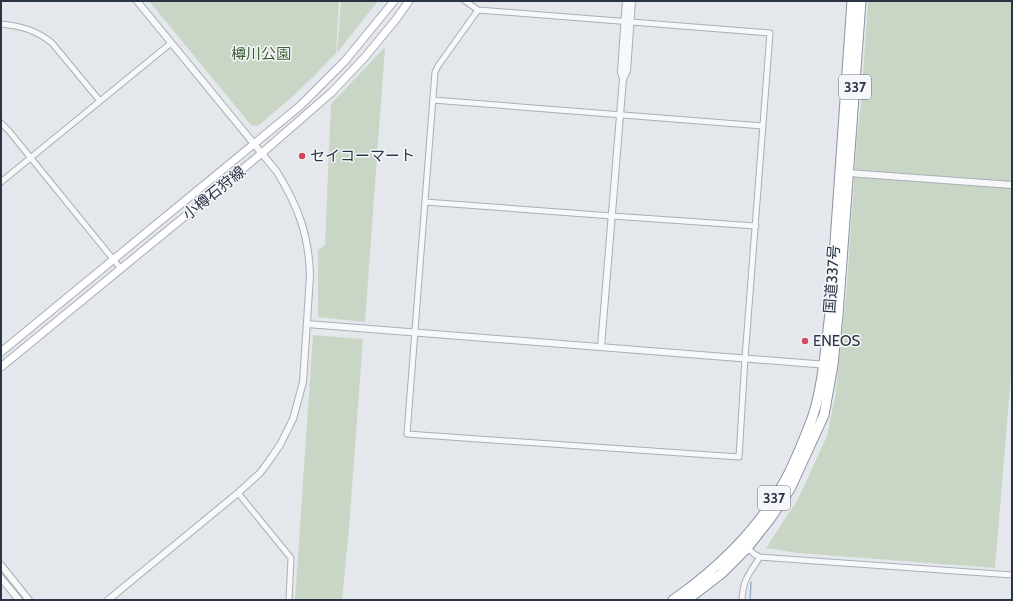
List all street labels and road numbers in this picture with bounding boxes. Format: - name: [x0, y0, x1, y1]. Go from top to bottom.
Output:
- road number: 337: [839, 75, 871, 99]
- street label: 小樽石狩線: [179, 162, 249, 224]
- street label: 国道337号: [821, 244, 843, 314]
- road number: 337: [758, 486, 790, 510]

